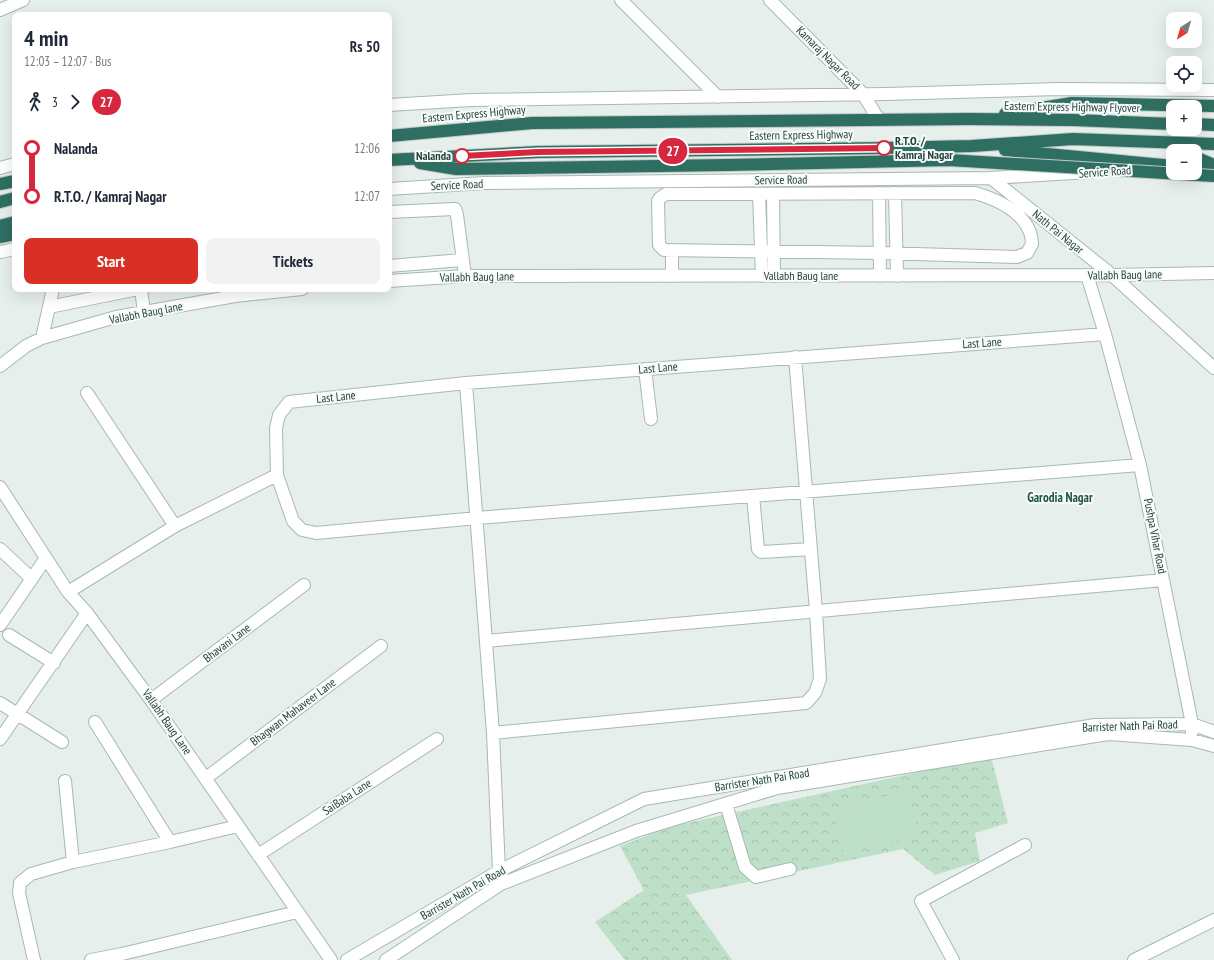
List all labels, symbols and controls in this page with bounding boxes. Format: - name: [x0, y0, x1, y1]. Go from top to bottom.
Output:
- north arrow: [1166, 12, 1202, 48]
- map controls: [1166, 12, 1202, 180]
- street label: Kamaraj Nagar Road: [793, 23, 863, 93]
- text: 4 min: [24, 24, 68, 52]
- text: Rs 50: [350, 37, 380, 56]
- text: 12:03 – 12:07 · Bus: [24, 53, 111, 70]
- button: locate: [1166, 56, 1202, 92]
- icon: walk: [24, 91, 46, 113]
- icon: forward: [64, 91, 86, 113]
- text: 27: [100, 93, 113, 111]
- text: 3: [52, 94, 58, 111]
- street label: Eastern Express Highway Flyover: [1004, 98, 1141, 115]
- button: +: [1166, 100, 1202, 136]
- street label: Eastern Express Highway: [422, 101, 527, 125]
- street label: Eastern Express Highway: [749, 126, 853, 143]
- place label: R.T.O. / Kamraj Nagar: [895, 133, 953, 162]
- line badge: 27: [655, 138, 691, 164]
- text: Nalanda: [54, 139, 98, 158]
- text: 12:06: [354, 140, 380, 157]
- marker: R.T.O. / Kamraj Nagar: [876, 140, 892, 156]
- text: 27: [666, 142, 680, 160]
- button: −: [1166, 144, 1202, 180]
- place label: Nalanda: [416, 148, 451, 163]
- marker: Nalanda: [454, 148, 470, 164]
- street label: Service Road: [1078, 162, 1132, 181]
- street label: Service Road: [755, 172, 807, 187]
- street label: Service Road: [430, 176, 484, 193]
- text: R.T.O. / Kamraj Nagar: [54, 187, 167, 206]
- text: 12:07: [354, 188, 380, 205]
- street label: Nath Pai Nagar: [1030, 206, 1088, 257]
- button: Start: [24, 238, 198, 284]
- button: Tickets: [206, 238, 380, 284]
- street label: Vallabh Baug lane: [1087, 266, 1162, 283]
- street label: Vallabh Baug lane: [439, 268, 514, 285]
- street label: Vallabh Baug lane: [763, 268, 838, 283]
- street label: Vallabh Baug lane: [107, 298, 184, 327]
- street label: Last Lane: [962, 334, 1002, 351]
- street label: Last Lane: [638, 358, 678, 377]
- street label: Last Lane: [316, 387, 356, 406]
- district label: Garodia Nagar: [1027, 489, 1093, 506]
- street label: Pushpa Vihar Road: [1141, 497, 1170, 575]
- street label: Bhavani Lane: [200, 620, 253, 665]
- street label: Bhagwan Mahaveer Lane: [247, 675, 338, 749]
- street label: Vallabh Baug Lane: [139, 685, 196, 757]
- street label: Barrister Nath Pai Road: [1082, 716, 1178, 735]
- street label: Barrister Nath Pai Road: [714, 765, 810, 794]
- street label: SaiBaba Lane: [319, 775, 374, 818]
- street label: Barrister Nath Pai Road: [418, 862, 508, 923]

